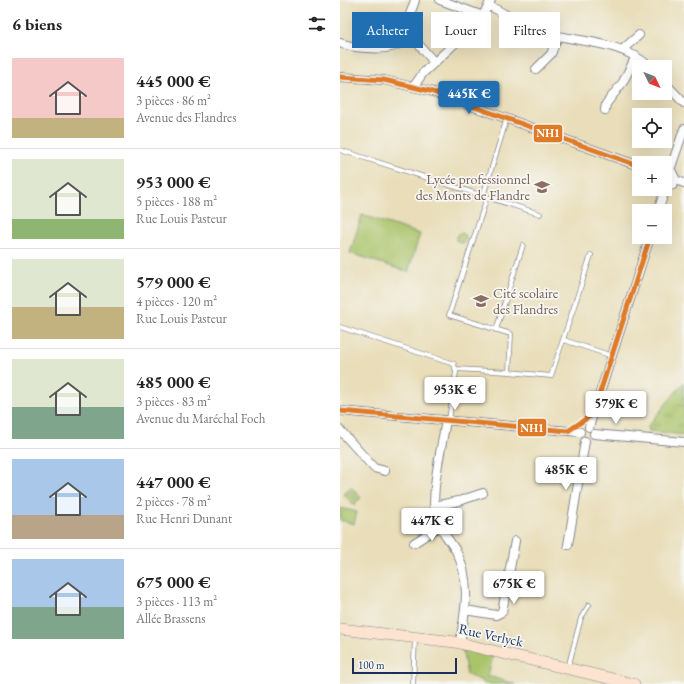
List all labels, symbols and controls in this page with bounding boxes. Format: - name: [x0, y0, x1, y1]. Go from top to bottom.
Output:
- chip: Acheter: [352, 12, 423, 48]
- chip: Louer: [431, 12, 491, 48]
- chip: Filtres: [499, 12, 560, 48]
- text: 6 biens: [12, 13, 62, 35]
- icon: filters: [306, 13, 328, 35]
- north arrow: [632, 60, 672, 100]
- map controls: [632, 60, 672, 244]
- text: 445 000 €: [136, 70, 211, 92]
- icon: home: [44, 74, 92, 122]
- pin: 445K €: [436, 81, 502, 115]
- text: 445K €: [447, 85, 491, 102]
- text: 3 pièces · 86 m²: [136, 92, 211, 109]
- button: locate: [632, 108, 672, 148]
- text: Avenue des Flandres: [136, 109, 236, 126]
- line badge: NH1: [533, 124, 563, 143]
- text: NH1: [536, 126, 560, 140]
- button: +: [632, 156, 672, 196]
- place label: Lycée professionnel des Monts de Flandre: [416, 170, 531, 204]
- text: 953 000 €: [136, 171, 211, 193]
- icon: home: [44, 175, 92, 223]
- school or university icon: Lycée professionnel des Monts de Flandre: [533, 178, 551, 196]
- text: 5 pièces · 188 m²: [136, 193, 217, 210]
- button: −: [632, 204, 672, 244]
- text: Rue Louis Pasteur: [136, 210, 227, 227]
- text: 579 000 €: [136, 271, 211, 293]
- icon: home: [44, 275, 92, 323]
- place label: Cité scolaire des Flandres: [493, 284, 559, 318]
- school or university icon: Cité scolaire des Flandres: [472, 292, 490, 310]
- text: 4 pièces · 120 m²: [136, 293, 217, 310]
- text: Rue Louis Pasteur: [136, 310, 227, 327]
- text: 485 000 €: [136, 371, 211, 393]
- icon: home: [44, 375, 92, 423]
- pin: 953K €: [422, 377, 488, 411]
- text: 953K €: [433, 381, 477, 398]
- pin: 579K €: [583, 391, 649, 425]
- text: 3 pièces · 83 m²: [136, 393, 211, 410]
- text: 579K €: [594, 395, 638, 412]
- text: Avenue du Maréchal Foch: [136, 410, 265, 427]
- line badge: NH1: [517, 418, 547, 437]
- text: NH1: [520, 421, 544, 435]
- pin: 485K €: [533, 457, 599, 491]
- text: 485K €: [544, 461, 588, 478]
- text: 447 000 €: [136, 471, 211, 493]
- icon: home: [44, 475, 92, 523]
- text: 2 pièces · 78 m²: [136, 493, 211, 510]
- pin: 447K €: [399, 508, 465, 542]
- text: Rue Henri Dunant: [136, 510, 232, 527]
- text: 447K €: [410, 512, 454, 529]
- text: 675 000 €: [136, 571, 211, 593]
- pin: 675K €: [481, 571, 547, 605]
- icon: home: [44, 575, 92, 623]
- text: 675K €: [492, 575, 536, 592]
- text: 3 pièces · 113 m²: [136, 593, 217, 610]
- text: Allée Brassens: [136, 610, 206, 627]
- street label: Rue Verlyck: [457, 619, 525, 651]
- scale bar: [352, 656, 457, 675]
- text: 100 m: [358, 658, 385, 672]

